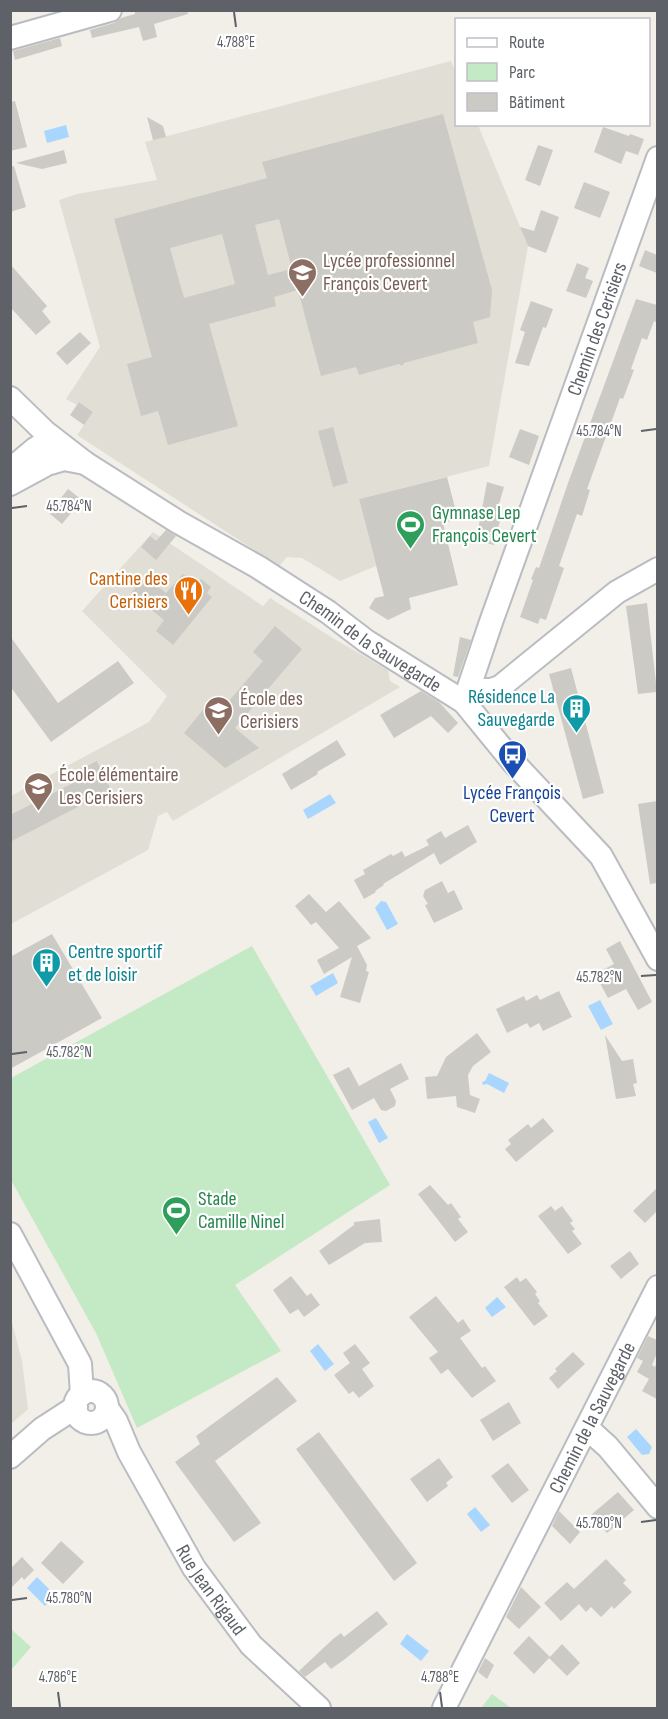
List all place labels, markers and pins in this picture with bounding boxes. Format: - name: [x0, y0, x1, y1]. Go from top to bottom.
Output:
- place label: Lycée professionnel François Cevert: [323, 249, 455, 296]
- school or university icon: Lycée professionnel François Cevert: [286, 256, 318, 298]
- place label: Gymnase Lep François Cevert: [432, 501, 537, 548]
- sports icon: Gymnase Lep François Cevert: [395, 508, 427, 550]
- place label: Cantine des Cerisiers: [89, 567, 168, 614]
- restaurant icon: Cantine des Cerisiers: [173, 574, 205, 616]
- place label: Résidence La Sauvegarde: [468, 685, 555, 732]
- place label: École des Cerisiers: [240, 687, 303, 734]
- building icon: Résidence La Sauvegarde: [560, 692, 592, 734]
- school or university icon: École des Cerisiers: [203, 694, 235, 736]
- bus stop icon: Lycée François Cevert: [496, 738, 528, 780]
- place label: École élémentaire Les Cerisiers: [59, 763, 179, 810]
- school or university icon: École élémentaire Les Cerisiers: [22, 770, 54, 812]
- place label: Lycée François Cevert: [463, 781, 561, 828]
- place label: Centre sportif et de loisir: [68, 940, 163, 987]
- building icon: Centre sportif et de loisir: [31, 946, 63, 988]
- place label: Stade Camille Ninel: [198, 1187, 285, 1234]
- sports icon: Stade Camille Ninel: [161, 1194, 193, 1236]

